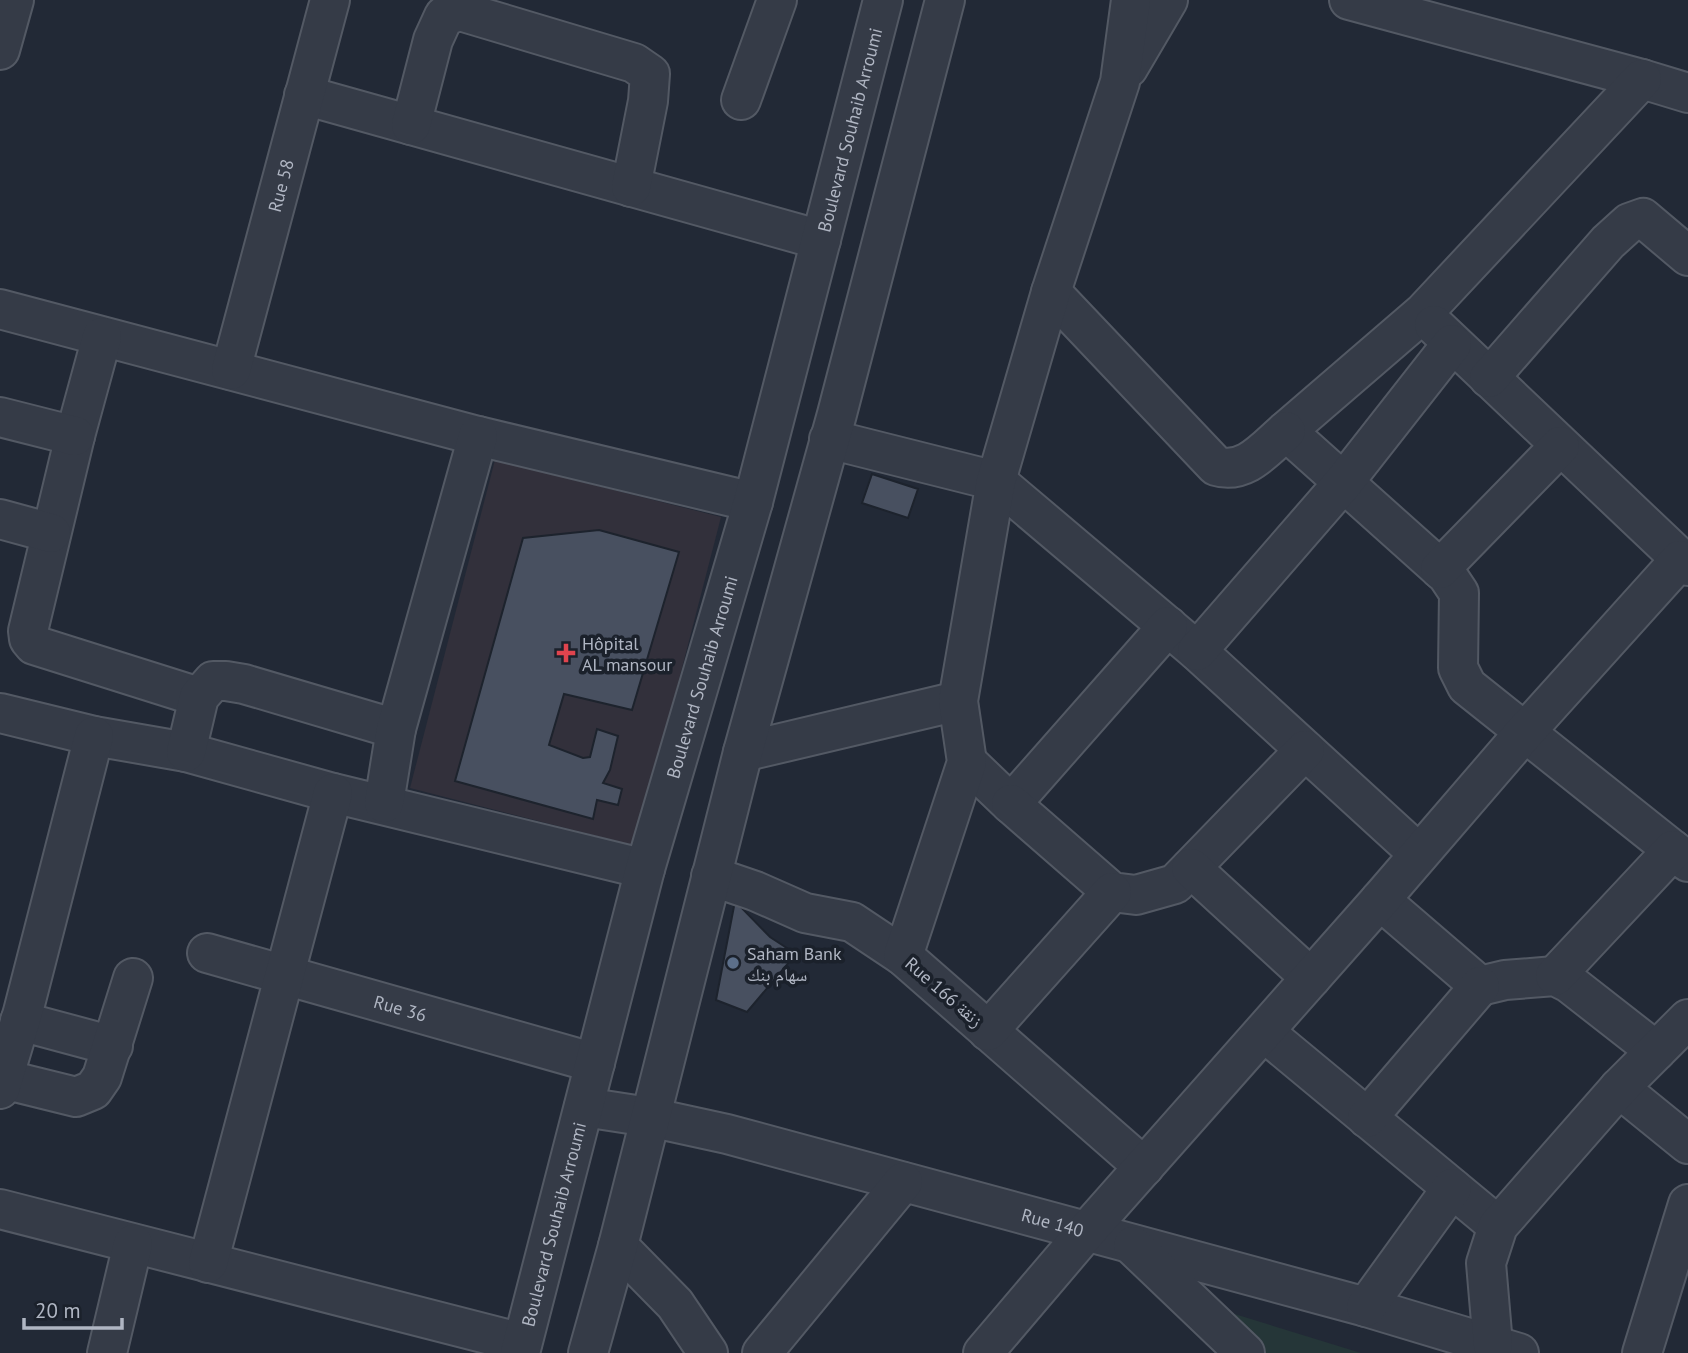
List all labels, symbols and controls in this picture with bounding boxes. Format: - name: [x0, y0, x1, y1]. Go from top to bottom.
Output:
- street label: Boulevard Souhaib Arroumi: [812, 25, 887, 234]
- street label: Rue 58: [262, 157, 298, 214]
- street label: Boulevard Souhaib Arroumi: [661, 573, 742, 781]
- place label: Hôpital AL mansour: [582, 632, 672, 676]
- marker: Hôpital AL mansour: [556, 643, 576, 663]
- place label: Saham Bank سهام بنك: [747, 942, 842, 987]
- street label: Rue 166 زنقة: [900, 952, 988, 1032]
- marker: Saham Bank سهام بنك: [725, 955, 741, 971]
- street label: Rue 36: [371, 989, 429, 1026]
- street label: Boulevard Souhaib Arroumi: [516, 1120, 591, 1329]
- street label: Rue 140: [1019, 1203, 1087, 1242]
- scale bar: [24, 1286, 122, 1330]
- text: 20 m: [35, 1297, 81, 1324]

